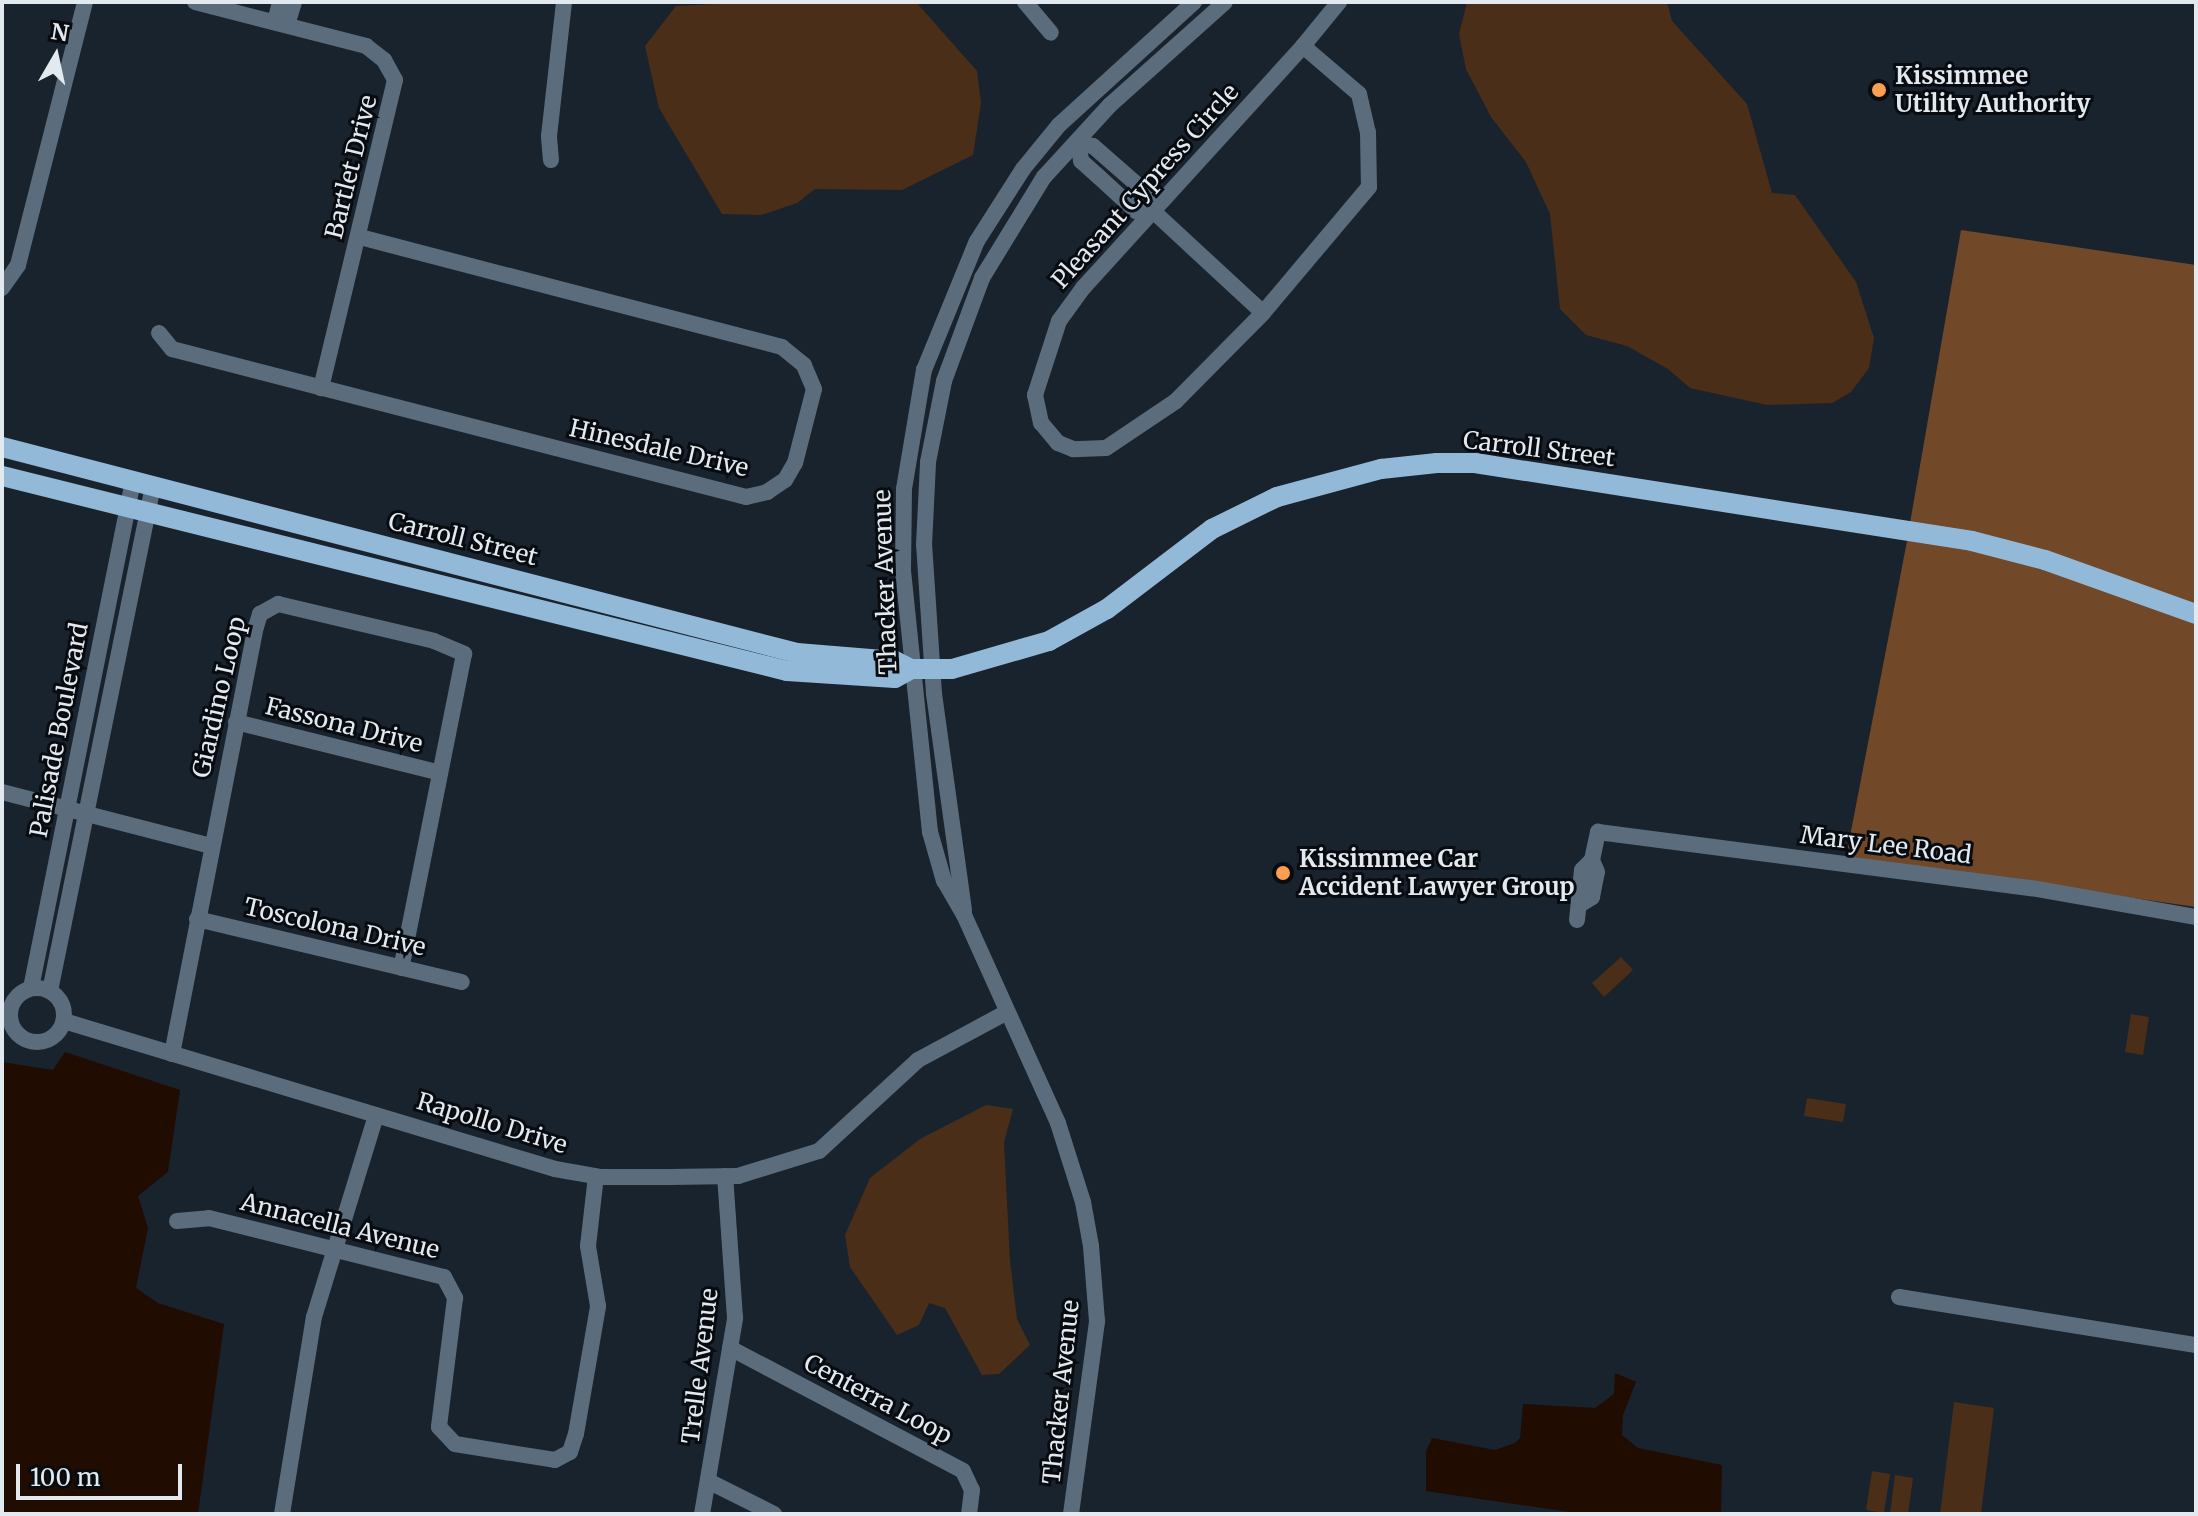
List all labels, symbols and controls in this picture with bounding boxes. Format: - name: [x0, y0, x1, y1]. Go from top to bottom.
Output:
- north arrow: [16, 16, 96, 96]
- text: N: [49, 17, 71, 47]
- place label: Kissimmee Utility Authority: [1895, 62, 2091, 118]
- street label: Pleasant Cypress Circle: [1046, 78, 1244, 294]
- marker: Kissimmee Utility Authority: [1870, 81, 1888, 99]
- street label: Bartlet Drive: [319, 92, 383, 242]
- street label: Hinesdale Drive: [567, 413, 751, 483]
- street label: Carroll Street: [1461, 425, 1617, 473]
- street label: Thacker Avenue: [867, 489, 903, 675]
- street label: Carroll Street: [385, 507, 541, 571]
- street label: Giardino Loop: [186, 614, 252, 780]
- street label: Palisade Boulevard: [24, 620, 94, 840]
- street label: Fassona Drive: [262, 692, 426, 758]
- street label: Mary Lee Road: [1799, 820, 1973, 870]
- place label: Kissimmee Car Accident Lawyer Group: [1299, 845, 1575, 901]
- marker: Kissimmee Car Accident Lawyer Group: [1274, 864, 1292, 882]
- street label: Toscolona Drive: [241, 892, 429, 962]
- street label: Rapollo Drive: [413, 1087, 571, 1159]
- street label: Annacella Avenue: [238, 1187, 442, 1265]
- street label: Trelle Avenue: [676, 1287, 724, 1445]
- street label: Thacker Avenue: [1037, 1298, 1085, 1486]
- street label: Centerra Loop: [799, 1348, 957, 1450]
- scale bar: [20, 1448, 186, 1498]
- text: 100 m: [30, 1462, 100, 1493]

